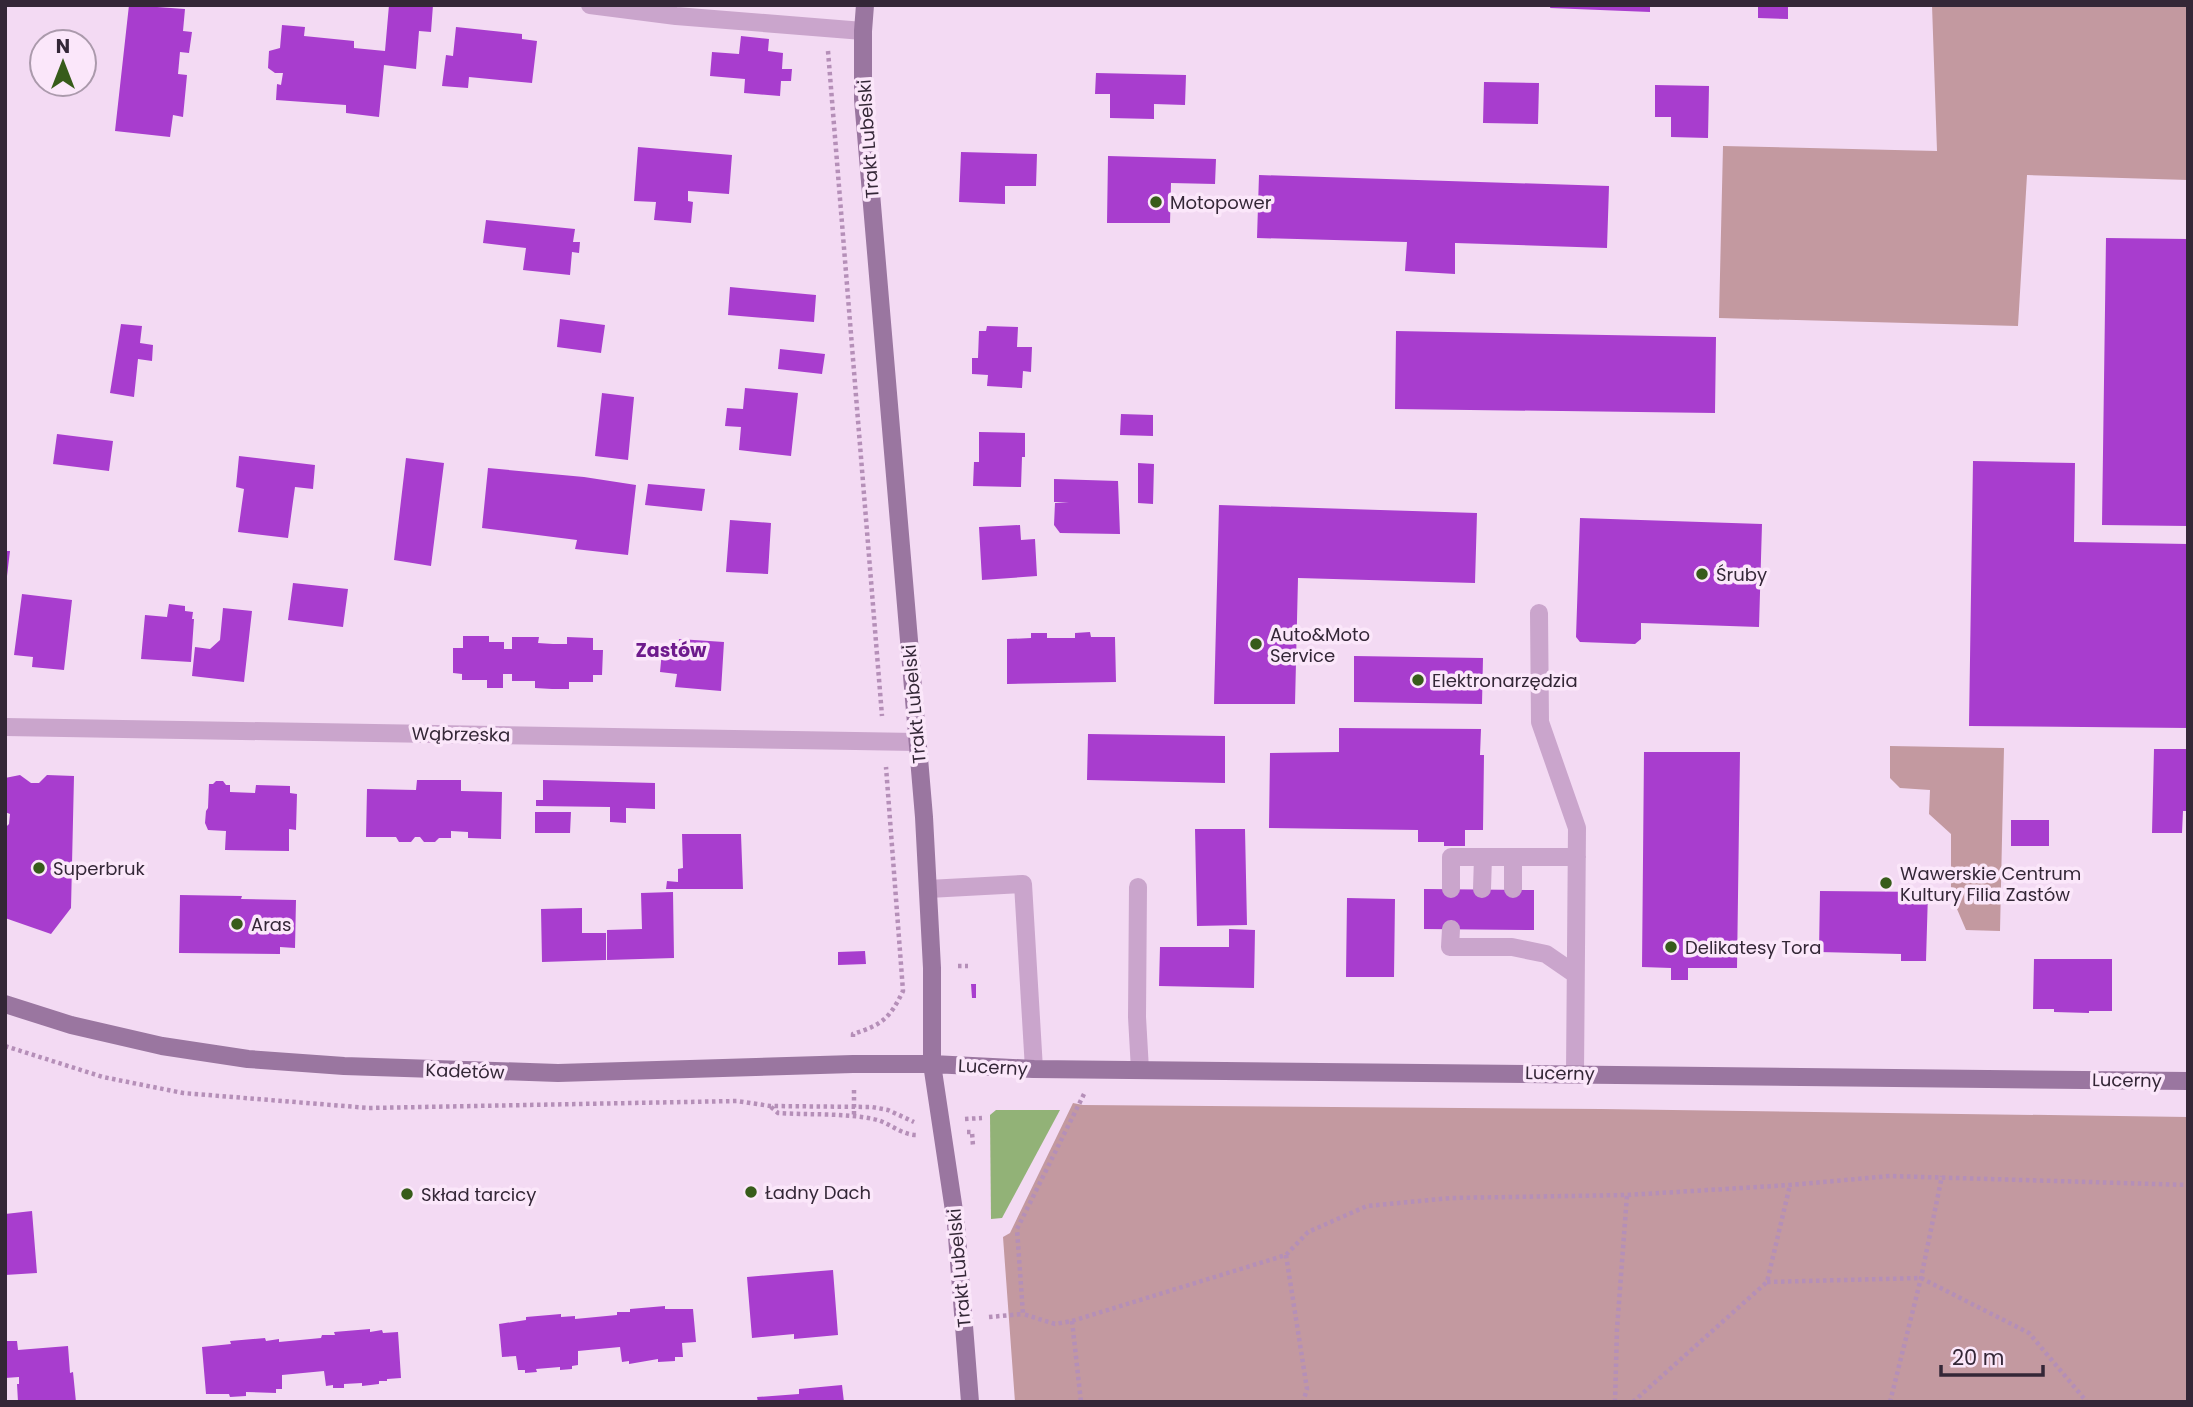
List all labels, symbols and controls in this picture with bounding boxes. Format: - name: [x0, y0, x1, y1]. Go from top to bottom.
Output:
- north arrow: [28, 28, 98, 98]
- text: N: [56, 33, 70, 60]
- street label: Trakt Lubelski: [851, 79, 885, 199]
- place label: Motopower: [1170, 190, 1272, 215]
- marker: Motopower: [1148, 194, 1164, 210]
- place label: Śruby: [1716, 562, 1767, 587]
- marker: Śruby: [1694, 566, 1710, 582]
- place label: Auto&Moto Service: [1270, 622, 1370, 668]
- marker: Auto&Moto Service: [1248, 636, 1264, 652]
- district label: Zastów: [635, 637, 707, 664]
- street label: Trakt Lubelski: [896, 643, 932, 765]
- place label: Elektronarzędzia: [1432, 668, 1578, 693]
- marker: Elektronarzędzia: [1410, 672, 1426, 688]
- street label: Wąbrzeska: [411, 721, 511, 747]
- place label: Superbruk: [53, 856, 146, 881]
- marker: Superbruk: [31, 860, 47, 876]
- place label: Wawerskie Centrum Kultury Filia Zastów: [1900, 861, 2081, 907]
- marker: Wawerskie Centrum Kultury Filia Zastów: [1878, 875, 1894, 891]
- place label: Aras: [251, 912, 291, 937]
- marker: Aras: [229, 916, 245, 932]
- place label: Delikatesy Tora: [1685, 935, 1821, 960]
- marker: Delikatesy Tora: [1663, 939, 1679, 955]
- street label: Lucerny: [958, 1053, 1028, 1081]
- street label: Kadetów: [425, 1057, 505, 1085]
- street label: Lucerny: [1525, 1060, 1595, 1086]
- street label: Lucerny: [2092, 1067, 2162, 1093]
- place label: Ładny Dach: [765, 1180, 871, 1205]
- place label: Skład tarcicy: [421, 1182, 536, 1207]
- marker: Ładny Dach: [743, 1184, 759, 1200]
- marker: Skład tarcicy: [399, 1186, 415, 1202]
- street label: Trakt Lubelski: [941, 1207, 977, 1329]
- scale bar: [1941, 1334, 2042, 1378]
- text: 20 m: [1952, 1343, 2005, 1372]

